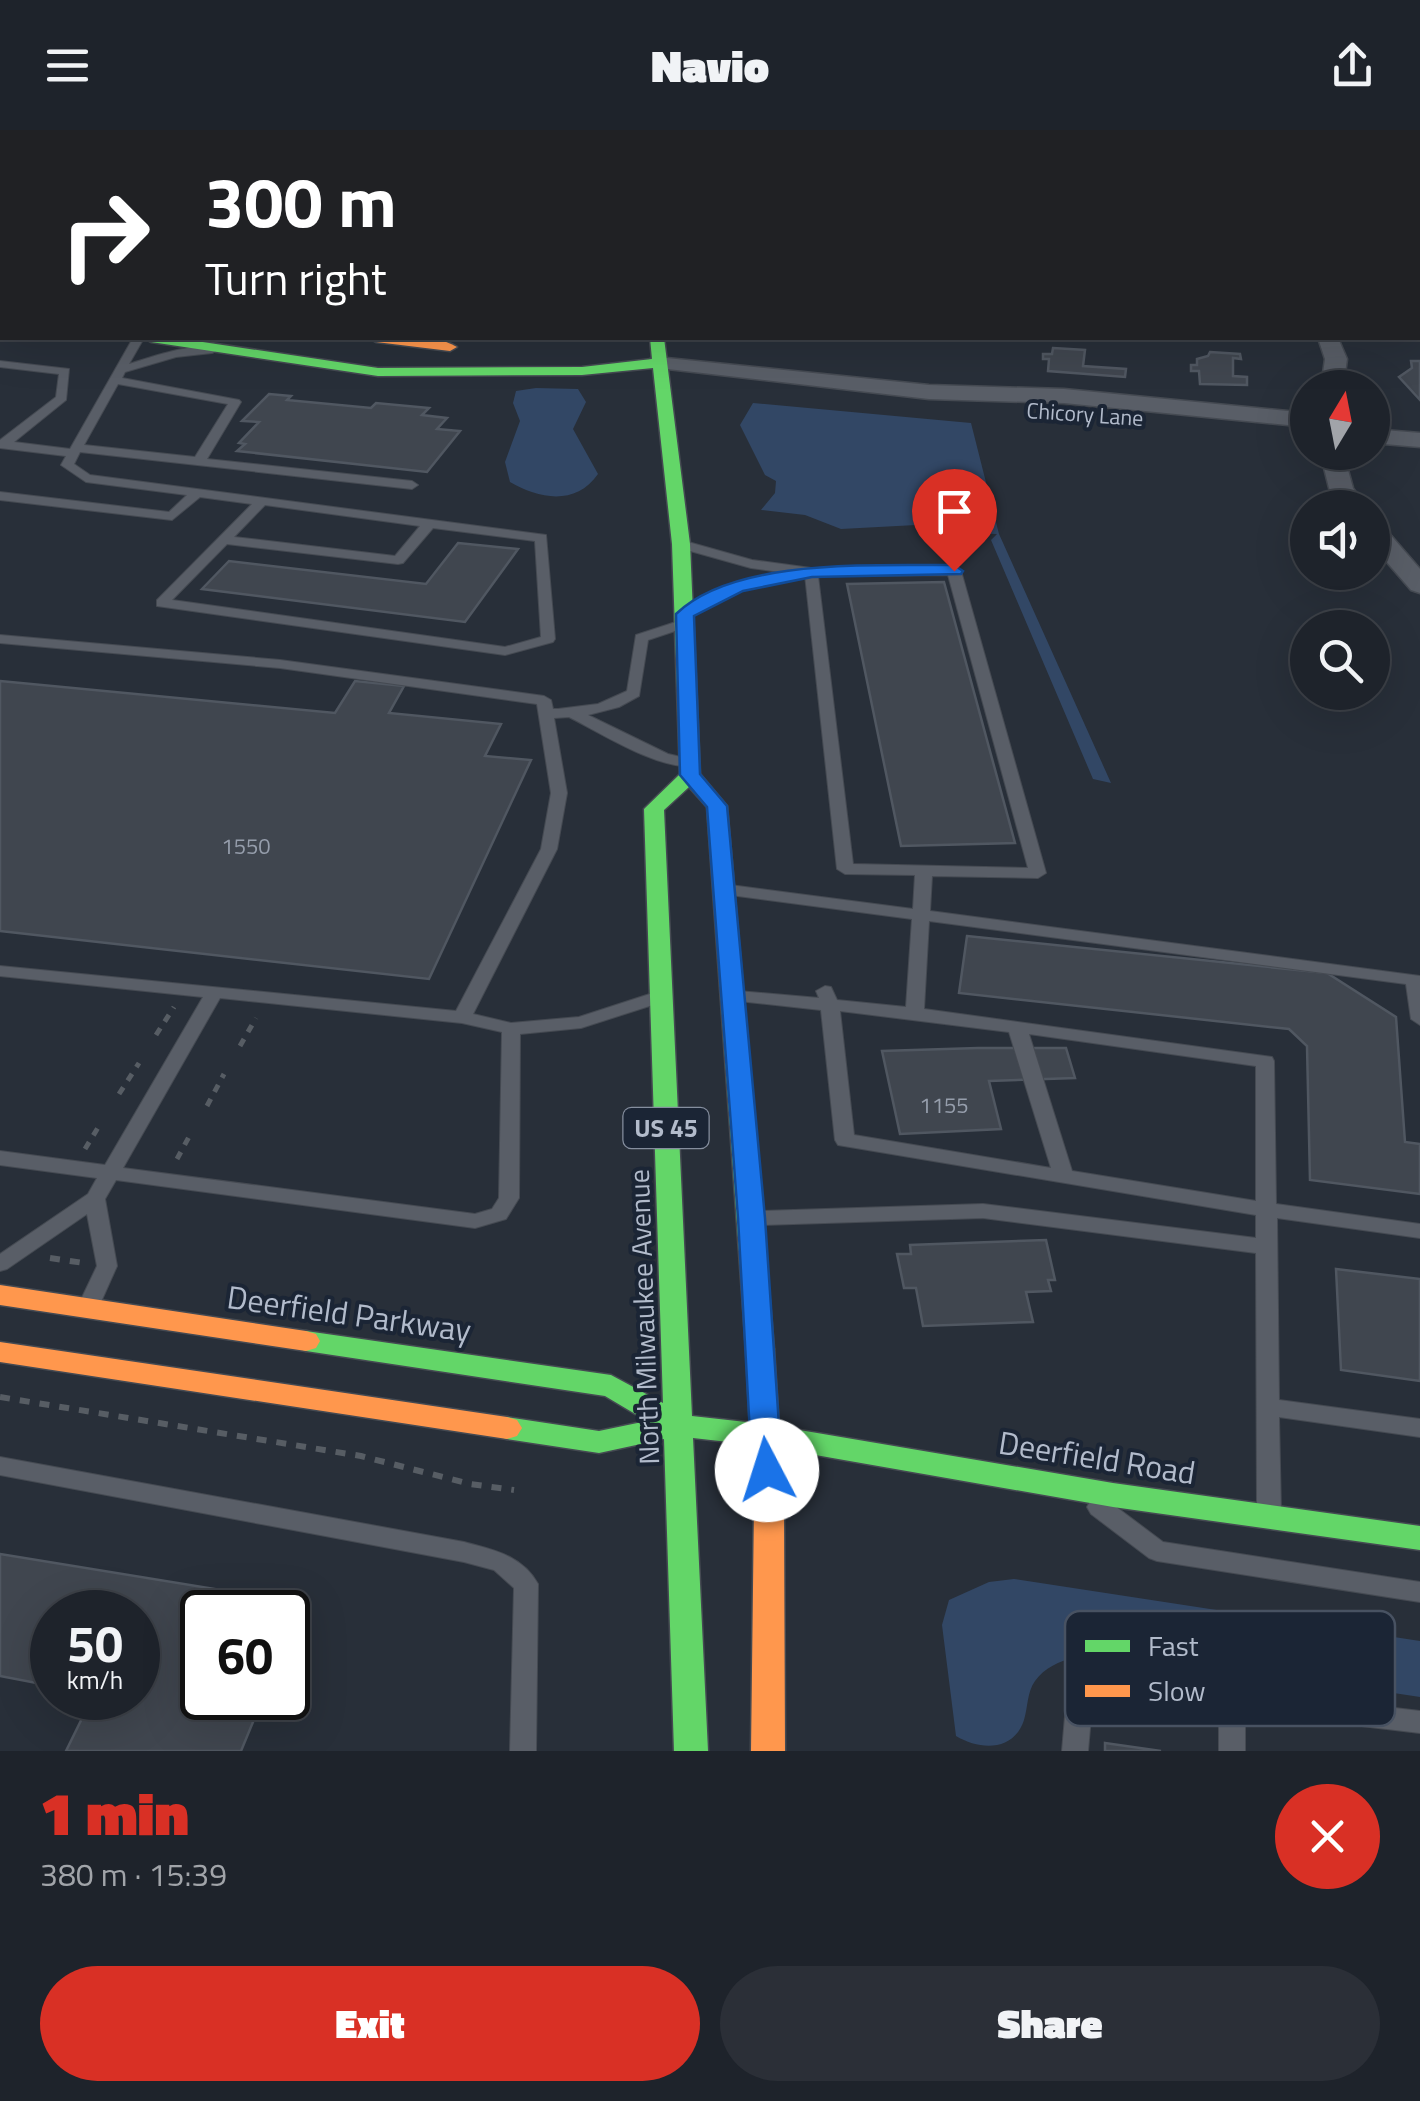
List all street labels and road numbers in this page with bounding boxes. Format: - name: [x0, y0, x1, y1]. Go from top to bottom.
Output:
- street label: Chicory Lane: [1025, 393, 1145, 435]
- road number: US 45: [624, 1108, 708, 1148]
- street label: North Milwaukee Avenue: [617, 1169, 670, 1465]
- street label: Deerfield Parkway: [224, 1272, 474, 1354]
- street label: Deerfield Road: [995, 1418, 1199, 1496]

